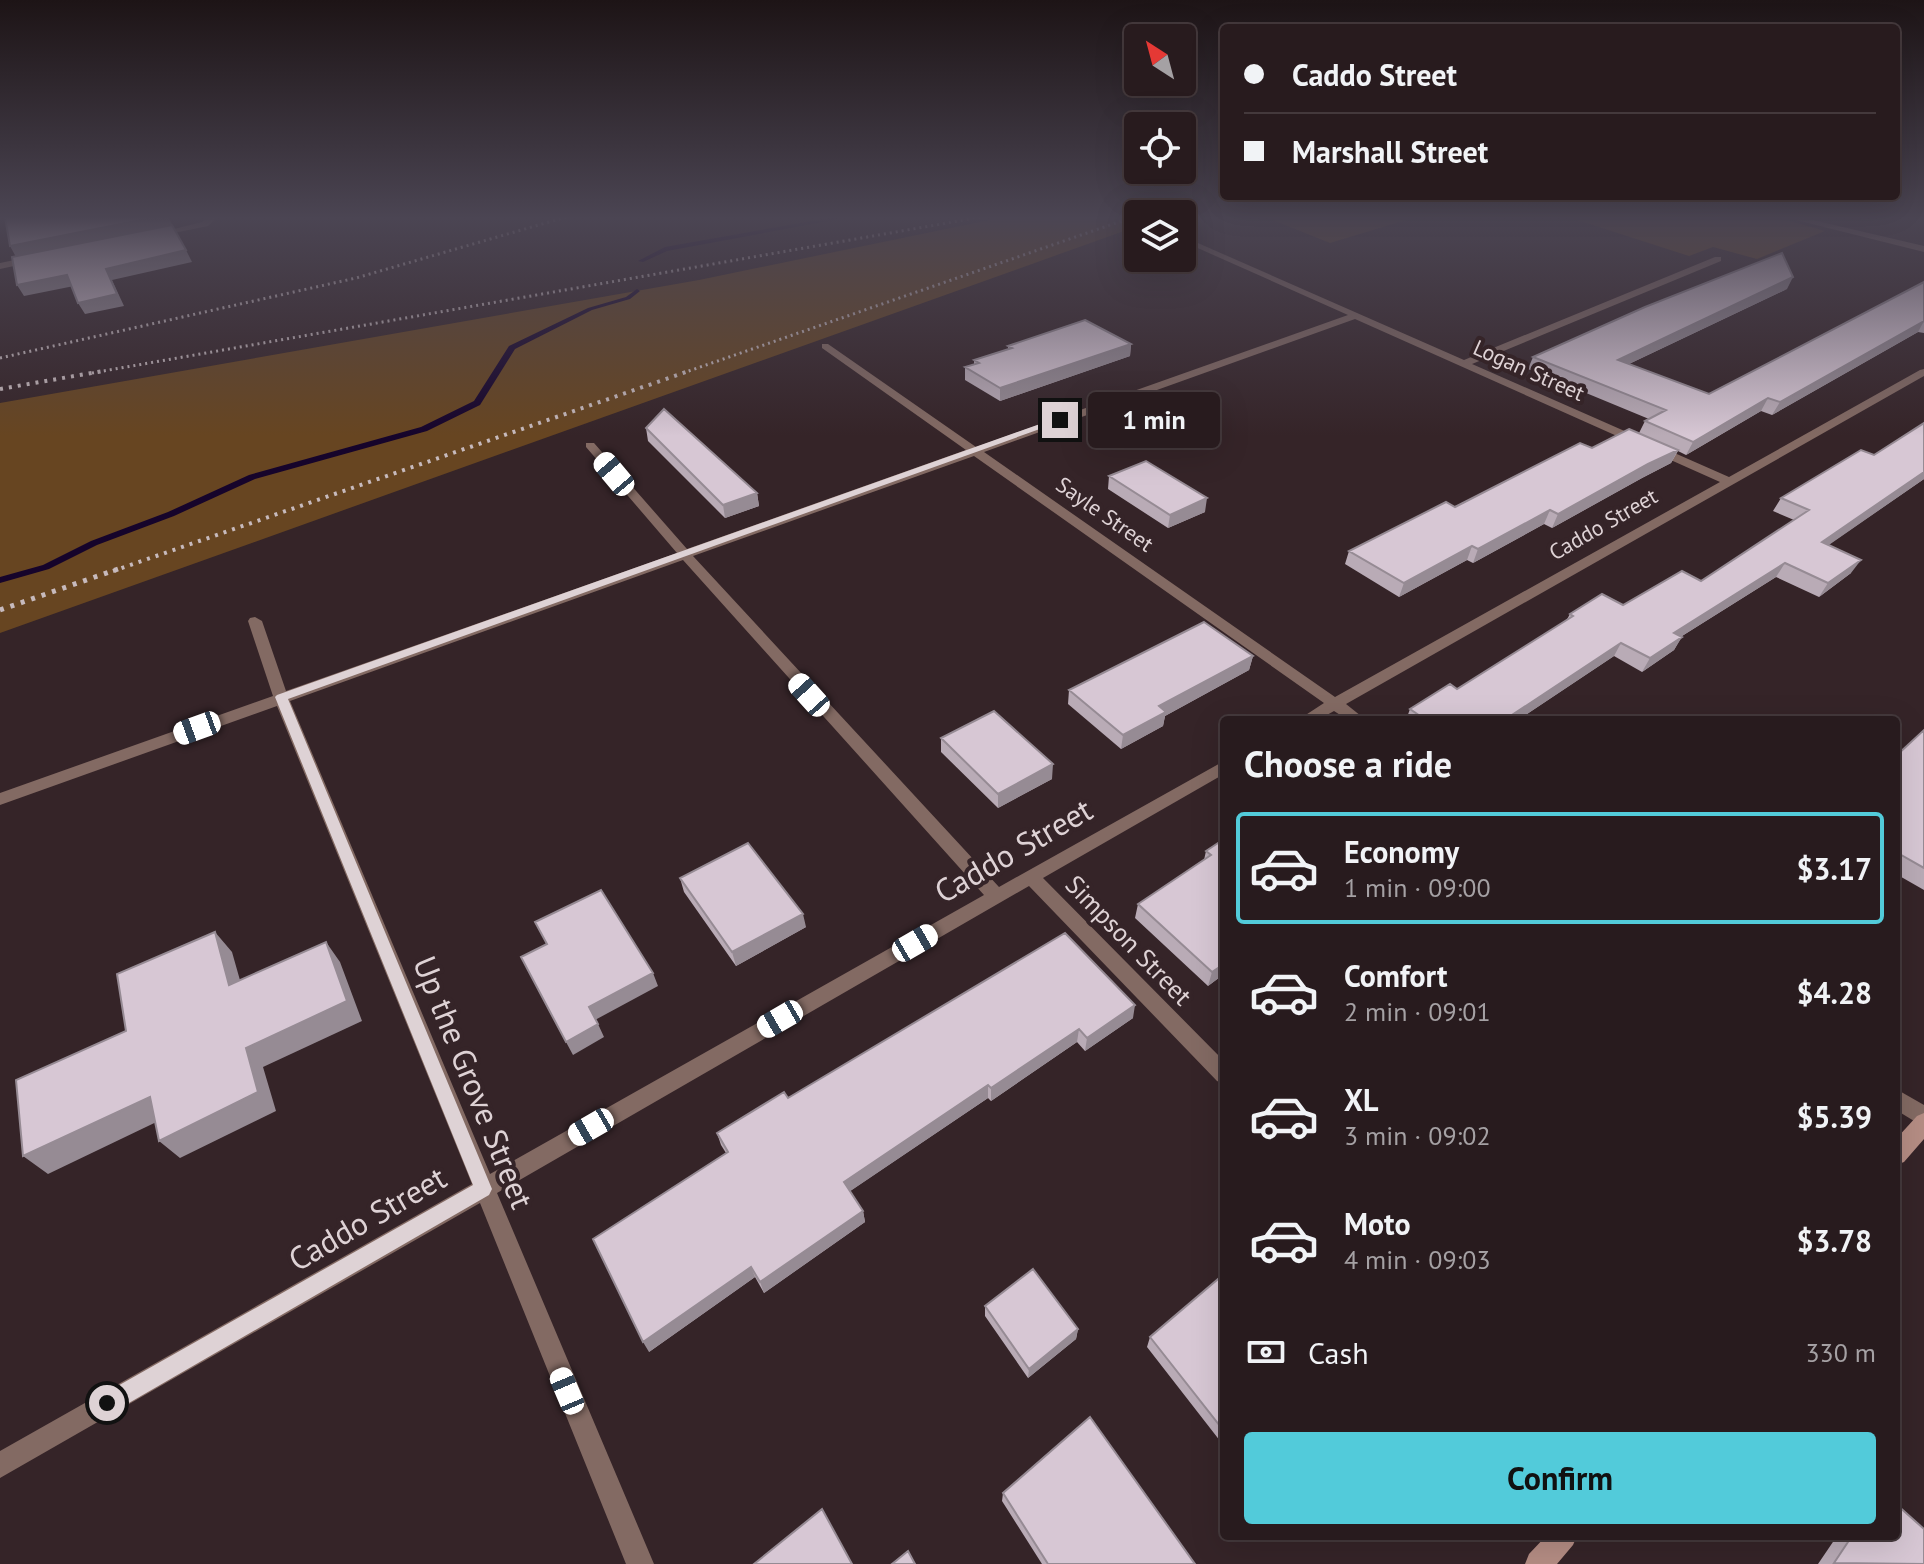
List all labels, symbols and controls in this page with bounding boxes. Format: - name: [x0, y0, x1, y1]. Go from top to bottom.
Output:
- north arrow: [1124, 24, 1196, 96]
- map controls: [1124, 24, 1196, 272]
- text: Caddo Street: [1292, 55, 1457, 94]
- button: locate: [1124, 112, 1196, 184]
- text: Marshall Street: [1292, 132, 1488, 171]
- button: layers: [1124, 200, 1196, 272]
- street label: Logan Street: [1469, 333, 1589, 407]
- callout: 1 min: [1088, 392, 1220, 448]
- route end: [1042, 402, 1078, 438]
- text: 1 min: [1122, 403, 1186, 436]
- car: [589, 448, 639, 500]
- street label: Sayle Street: [1051, 470, 1160, 558]
- street label: Caddo Street: [1544, 481, 1663, 566]
- car: [784, 669, 834, 721]
- car: [170, 709, 224, 747]
- text: Choose a ride: [1244, 740, 1452, 787]
- street label: Caddo Street: [927, 788, 1100, 912]
- icon: car: [1248, 832, 1320, 904]
- text: Economy: [1344, 832, 1459, 871]
- text: $3.17: [1797, 849, 1872, 888]
- street label: Simpson Street: [1059, 868, 1199, 1012]
- text: 1 min · 09:00: [1344, 871, 1491, 904]
- car: [888, 921, 942, 965]
- street label: Up the Grove Street: [404, 950, 544, 1215]
- icon: car: [1248, 956, 1320, 1028]
- text: Comfort: [1344, 956, 1447, 995]
- text: $4.28: [1797, 973, 1872, 1012]
- text: 2 min · 09:01: [1344, 995, 1491, 1028]
- car: [753, 997, 807, 1041]
- icon: car: [1248, 1080, 1320, 1152]
- text: XL: [1344, 1080, 1378, 1119]
- text: $5.39: [1797, 1097, 1872, 1136]
- car: [564, 1105, 618, 1149]
- text: 3 min · 09:02: [1344, 1119, 1491, 1152]
- street label: Caddo Street: [281, 1156, 454, 1280]
- icon: car: [1248, 1204, 1320, 1276]
- text: Moto: [1344, 1204, 1411, 1243]
- text: $3.78: [1797, 1221, 1872, 1260]
- text: 4 min · 09:03: [1344, 1243, 1491, 1276]
- icon: cash: [1244, 1330, 1288, 1374]
- text: Cash: [1308, 1333, 1369, 1372]
- text: 330 m: [1805, 1336, 1876, 1369]
- car: [547, 1364, 587, 1418]
- route start: [89, 1385, 125, 1421]
- button: Confirm: [1244, 1432, 1876, 1524]

